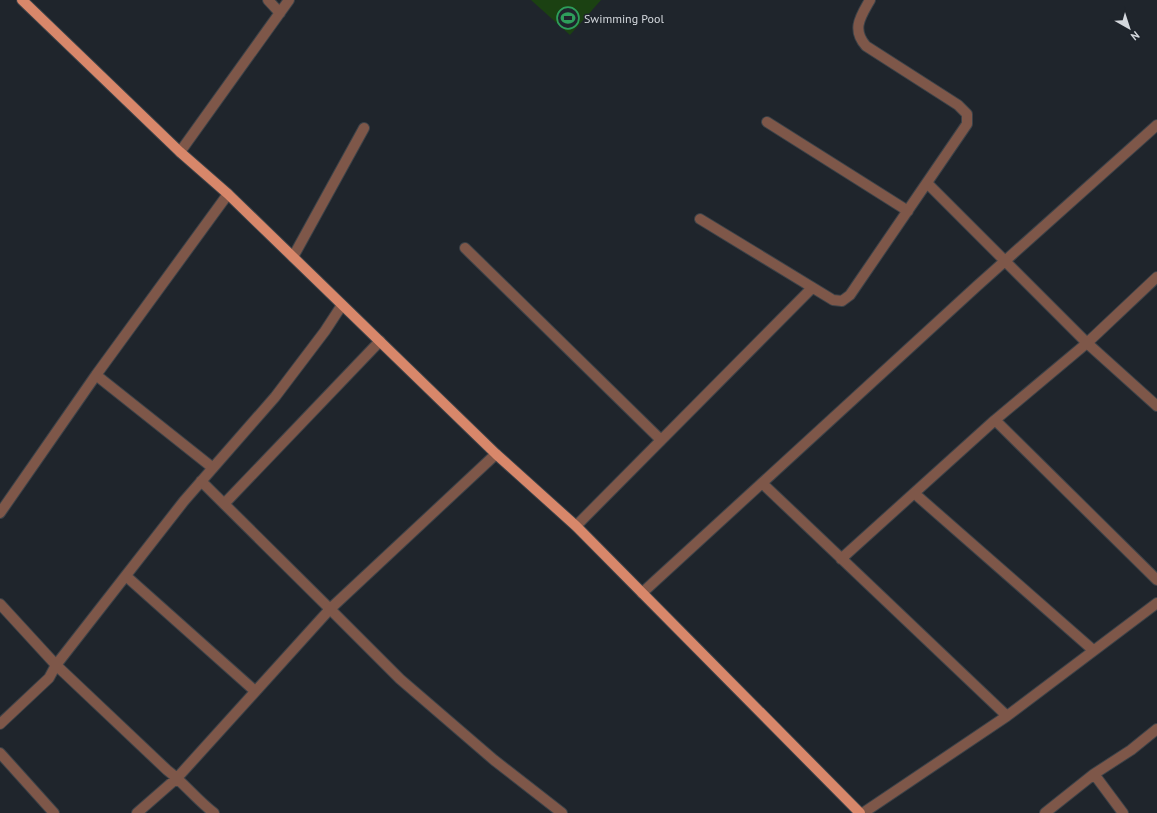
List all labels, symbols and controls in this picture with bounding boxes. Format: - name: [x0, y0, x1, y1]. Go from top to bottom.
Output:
- sports icon: Swimming Pool: [555, 5, 581, 31]
- north arrow: [1109, 8, 1149, 48]
- place label: Swimming Pool: [584, 11, 664, 26]
- text: N: [1128, 28, 1143, 43]

